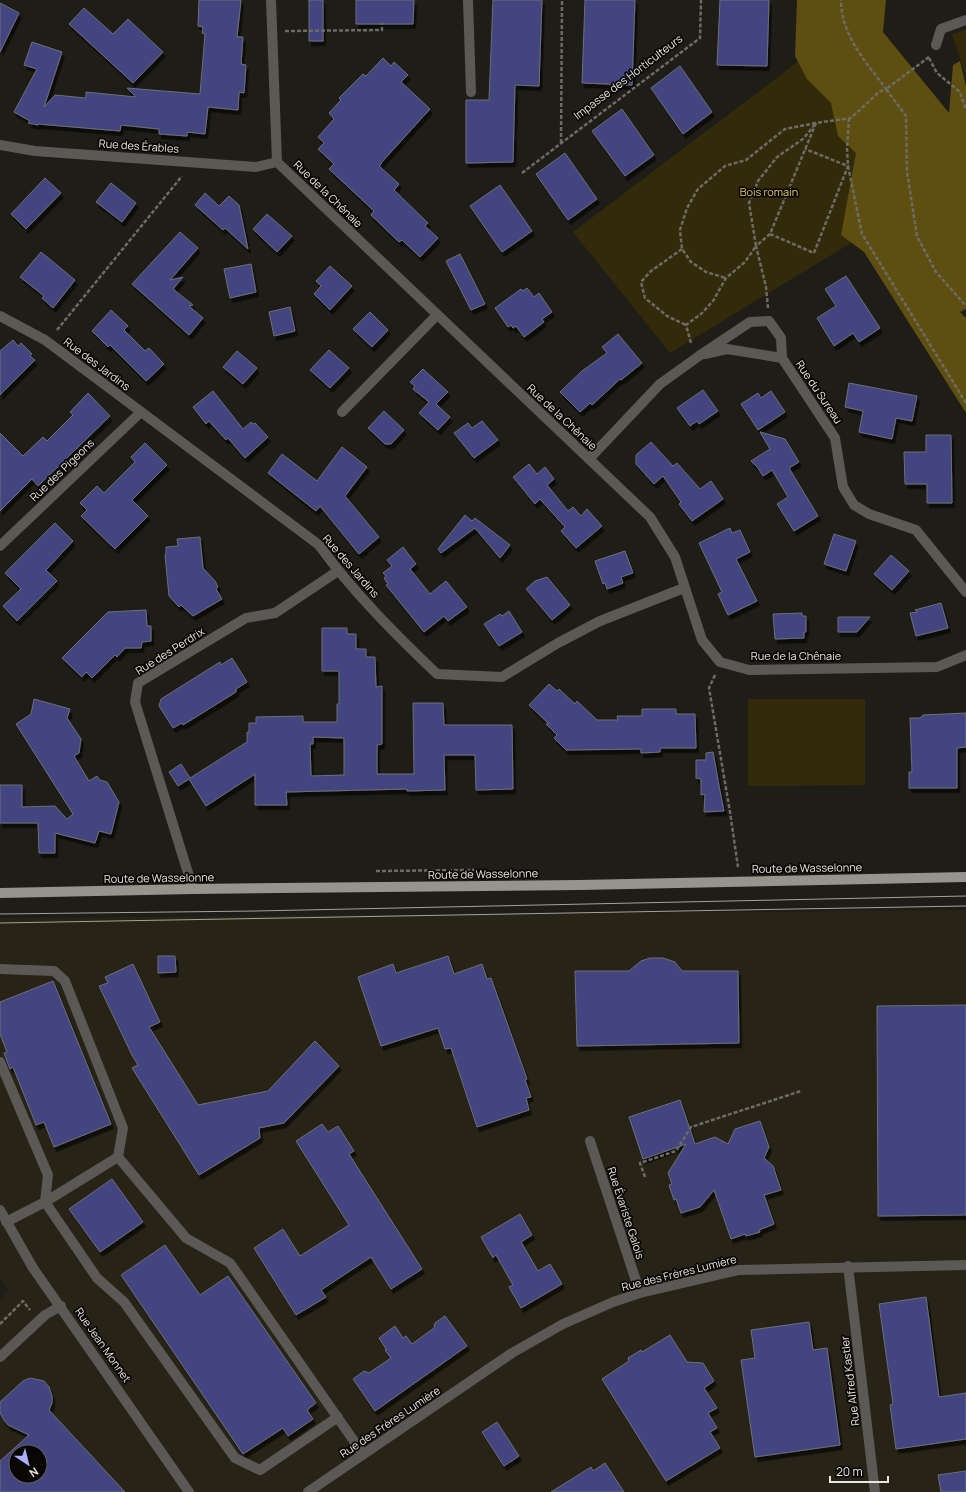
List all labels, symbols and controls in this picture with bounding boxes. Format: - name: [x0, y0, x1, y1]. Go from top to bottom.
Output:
- street label: Impasse des Horticulteurs: [570, 31, 685, 122]
- street label: Rue des Érables: [98, 135, 180, 156]
- street label: Rue de la Chênaie: [291, 157, 366, 231]
- park label: Bois romain: [740, 184, 798, 199]
- street label: Rue des Jardins: [61, 334, 134, 394]
- street label: Rue du Sureau: [793, 357, 846, 426]
- street label: Rue de la Chênaie: [524, 380, 601, 453]
- street label: Rue des Pigeons: [26, 435, 97, 504]
- street label: Rue des Jardins: [320, 531, 383, 601]
- street label: Rue des Perdrix: [132, 623, 207, 678]
- street label: Rue de la Chênaie: [751, 648, 842, 663]
- street label: Route de Wasselonne: [752, 859, 863, 876]
- street label: Route de Wasselonne: [428, 865, 539, 882]
- street label: Route de Wasselonne: [104, 869, 215, 886]
- street label: Rue Évariste Galois: [604, 1165, 649, 1261]
- street label: Rue des Frères Lumière: [620, 1251, 738, 1294]
- street label: Rue Jean Monnet: [72, 1304, 135, 1385]
- street label: Rue Alfred Kastler: [837, 1335, 862, 1427]
- street label: Rue des Frères Lumière: [337, 1382, 443, 1461]
- north arrow: [8, 1444, 48, 1484]
- scale bar: [830, 1458, 888, 1484]
- text: 20 m: [836, 1463, 863, 1480]
- text: N: [26, 1464, 42, 1481]

